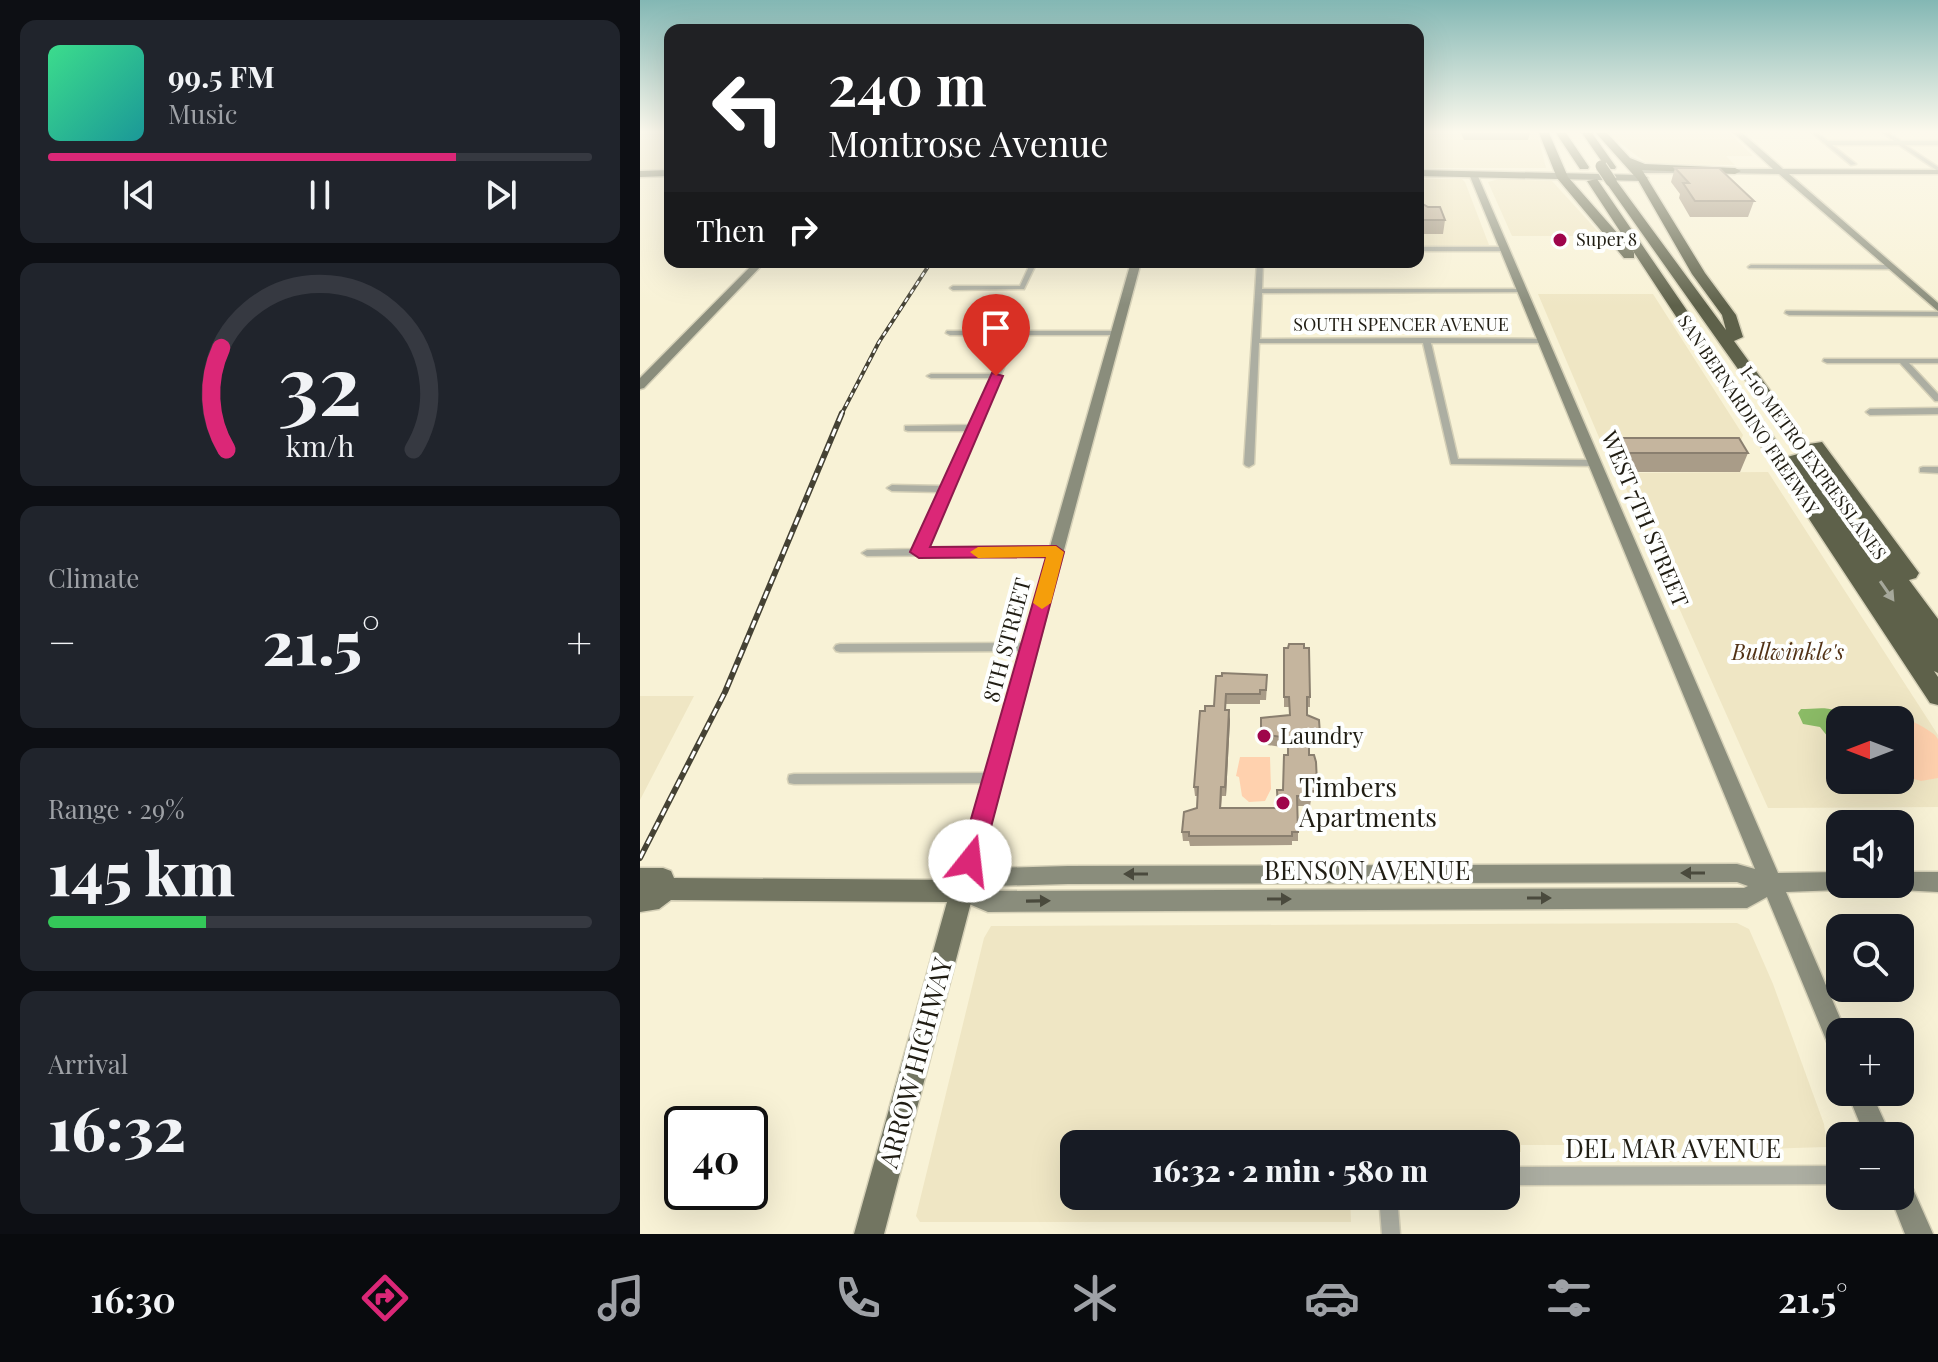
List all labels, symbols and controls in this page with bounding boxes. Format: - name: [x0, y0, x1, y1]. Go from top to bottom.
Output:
- text: 240 m: [828, 46, 987, 121]
- text: 99.5 FM: [168, 56, 275, 96]
- icon: left: [696, 56, 800, 160]
- text: Music: [168, 96, 237, 131]
- text: Montrose Avenue: [828, 118, 1109, 166]
- icon: previous: [117, 173, 161, 217]
- icon: pause: [298, 173, 342, 217]
- icon: next: [479, 173, 523, 217]
- icon: right: [781, 208, 825, 252]
- text: Then: [696, 210, 765, 250]
- place label: Super 8: [1576, 227, 1637, 251]
- marker: Super 8: [1551, 231, 1569, 249]
- pin: [962, 294, 1030, 376]
- icon: arrive: [974, 306, 1018, 350]
- street label: SAN BERNARDINO FREEWAY: [1673, 310, 1825, 519]
- street label: SOUTH SPENCER AVENUE: [1293, 312, 1509, 336]
- text: 32: [278, 326, 362, 437]
- street label: I-10 METRO EXPRESSLANES: [1735, 361, 1892, 564]
- street label: WEST 7TH STREET: [1595, 425, 1697, 612]
- text: km/h: [286, 426, 354, 464]
- text: Climate: [48, 560, 139, 595]
- street label: 8TH STREET: [975, 574, 1037, 705]
- one-way arrow: [1879, 580, 1894, 601]
- text: 21.5°: [263, 600, 380, 680]
- text: −: [48, 611, 76, 670]
- text: +: [566, 611, 592, 670]
- park label: Bullwinkle's: [1731, 636, 1845, 666]
- north arrow: [1826, 706, 1914, 794]
- map controls: [1826, 706, 1914, 1210]
- place label: Laundry: [1280, 720, 1363, 750]
- marker: Laundry: [1255, 727, 1273, 745]
- place label: Timbers Apartments: [1298, 769, 1437, 834]
- text: Range · 29%: [48, 791, 184, 826]
- marker: Timbers Apartments: [1274, 794, 1292, 812]
- button: sound: [1826, 810, 1914, 898]
- position arrow: [928, 819, 1012, 903]
- text: 145 km: [48, 831, 235, 911]
- street label: BENSON AVENUE: [1264, 852, 1470, 887]
- one-way arrow: [1680, 867, 1705, 879]
- one-way arrow: [1123, 868, 1148, 881]
- one-way arrow: [1527, 892, 1552, 904]
- one-way arrow: [1267, 893, 1292, 906]
- one-way arrow: [1026, 895, 1051, 908]
- button: search: [1826, 914, 1914, 1002]
- street label: ARROW HIGHWAY: [869, 953, 960, 1173]
- button: +: [1826, 1018, 1914, 1106]
- text: Arrival: [48, 1046, 128, 1081]
- text: 16:32: [48, 1086, 186, 1166]
- speed limit sign: 40: [664, 1106, 768, 1210]
- button: −: [1826, 1122, 1914, 1210]
- street label: DEL MAR AVENUE: [1565, 1130, 1781, 1165]
- text: 16:32 · 2 min · 580 m: [1152, 1150, 1428, 1190]
- icon: directions: [357, 1270, 413, 1326]
- icon: music: [593, 1270, 649, 1326]
- icon: phone: [830, 1270, 886, 1326]
- icon: climate: [1067, 1270, 1123, 1326]
- icon: car: [1304, 1270, 1360, 1326]
- icon: filters: [1541, 1270, 1597, 1326]
- text: 16:30: [90, 1274, 176, 1322]
- text: 21.5°: [1778, 1274, 1847, 1322]

